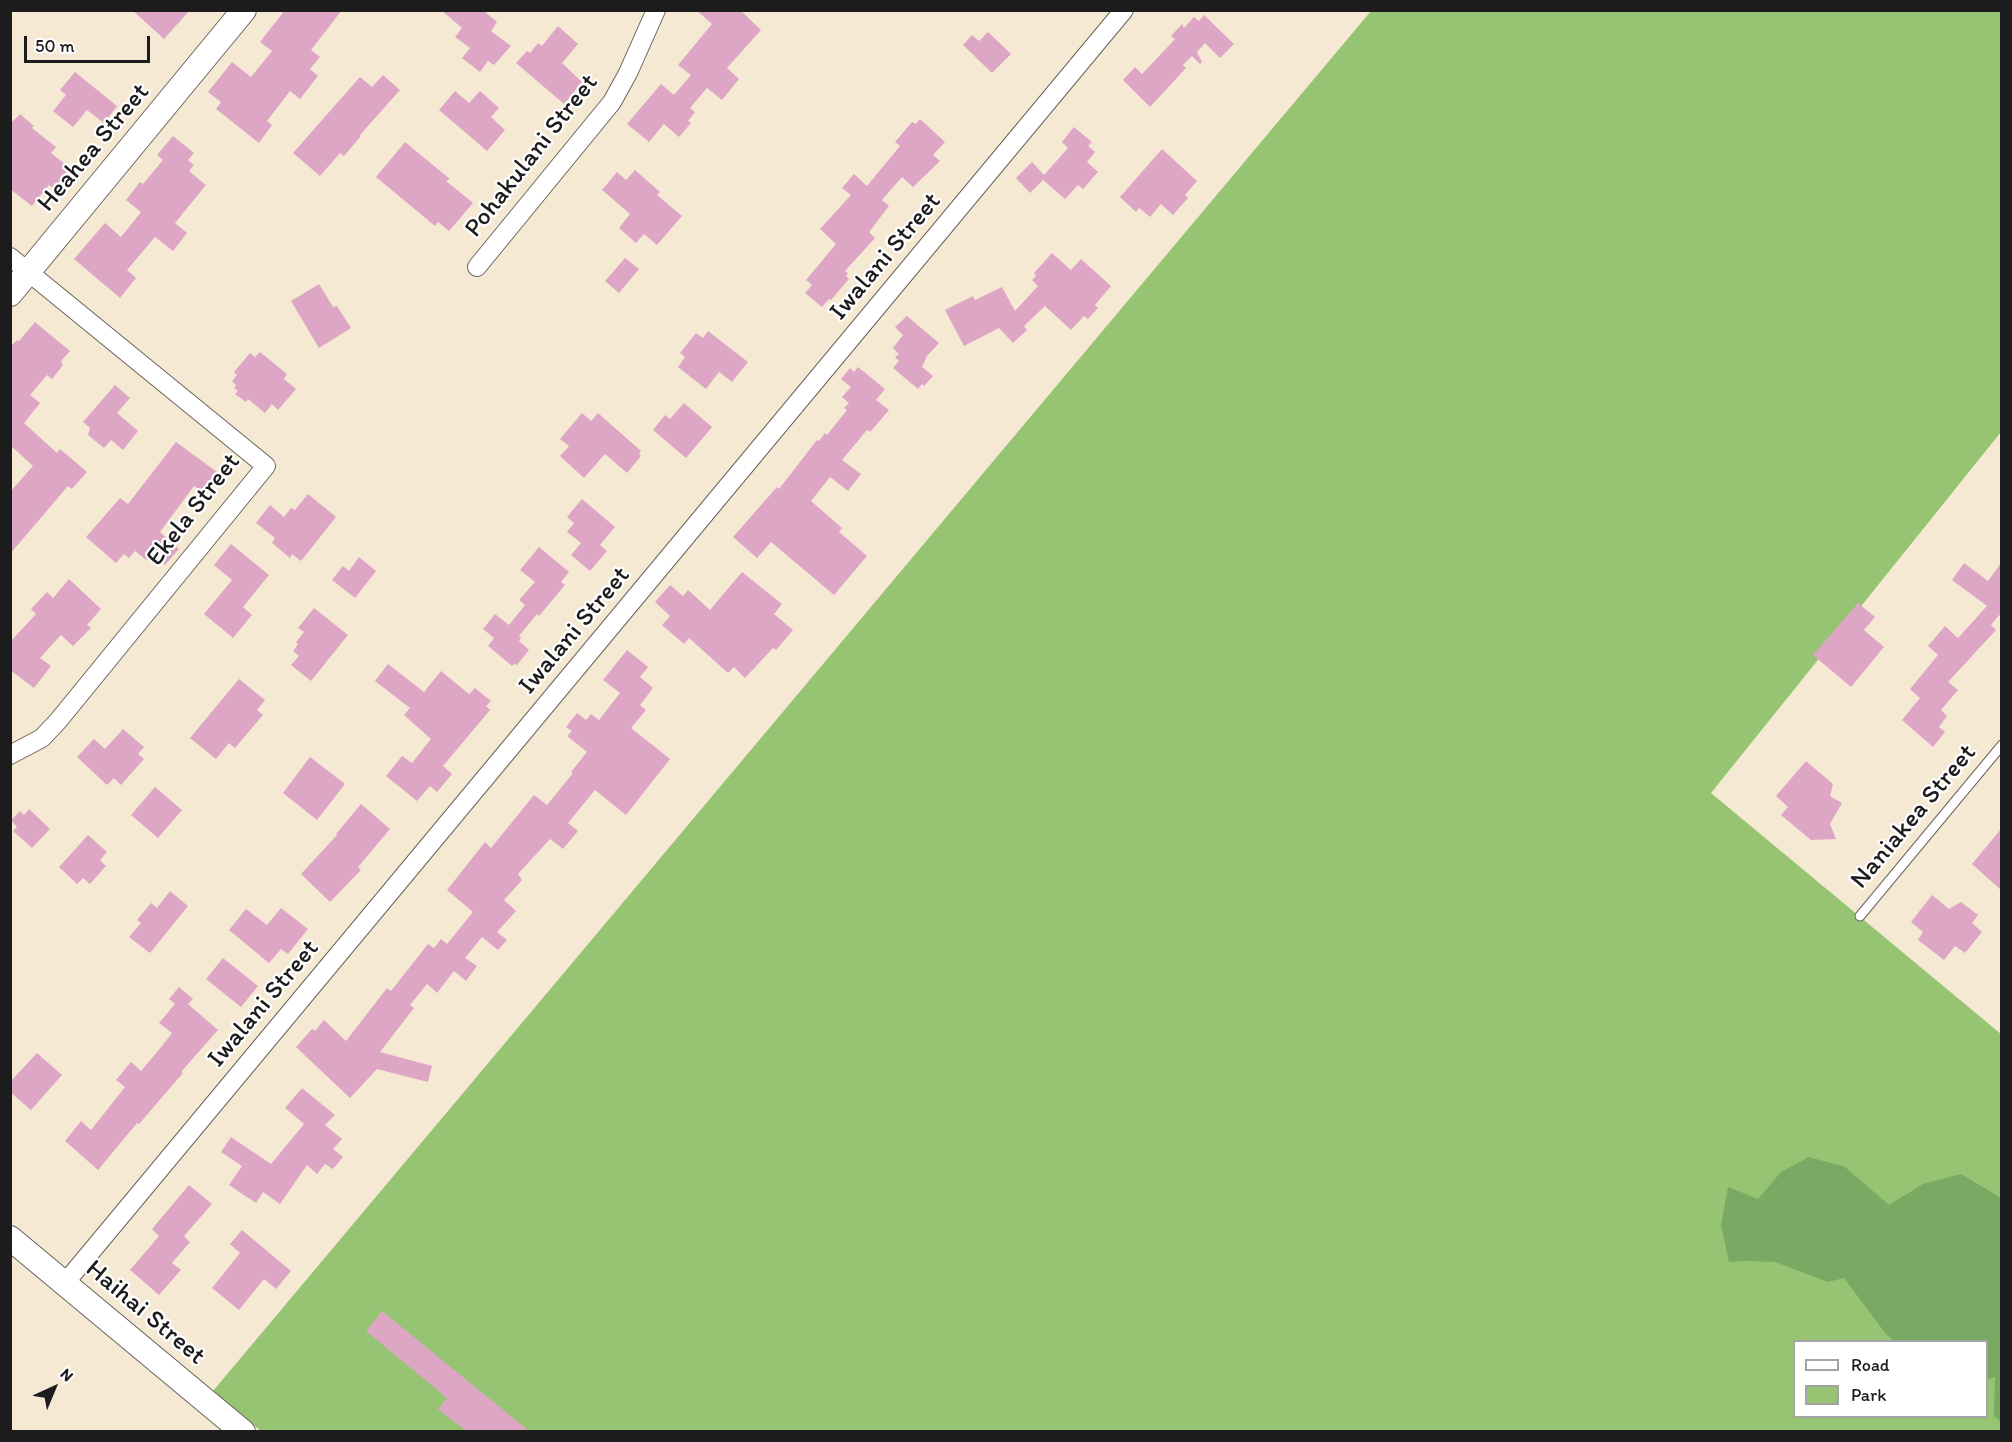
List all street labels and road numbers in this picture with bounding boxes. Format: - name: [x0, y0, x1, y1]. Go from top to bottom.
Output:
- street label: Pohakulani Street: [459, 68, 605, 244]
- street label: Heahea Street: [31, 78, 157, 218]
- street label: Iwalani Street: [824, 187, 948, 327]
- street label: Ekela Street: [140, 447, 248, 573]
- street label: Iwalani Street: [513, 561, 637, 701]
- street label: Naniakea Street: [1845, 738, 1983, 896]
- street label: Iwalani Street: [202, 934, 326, 1074]
- street label: Haihai Street: [79, 1254, 211, 1372]

